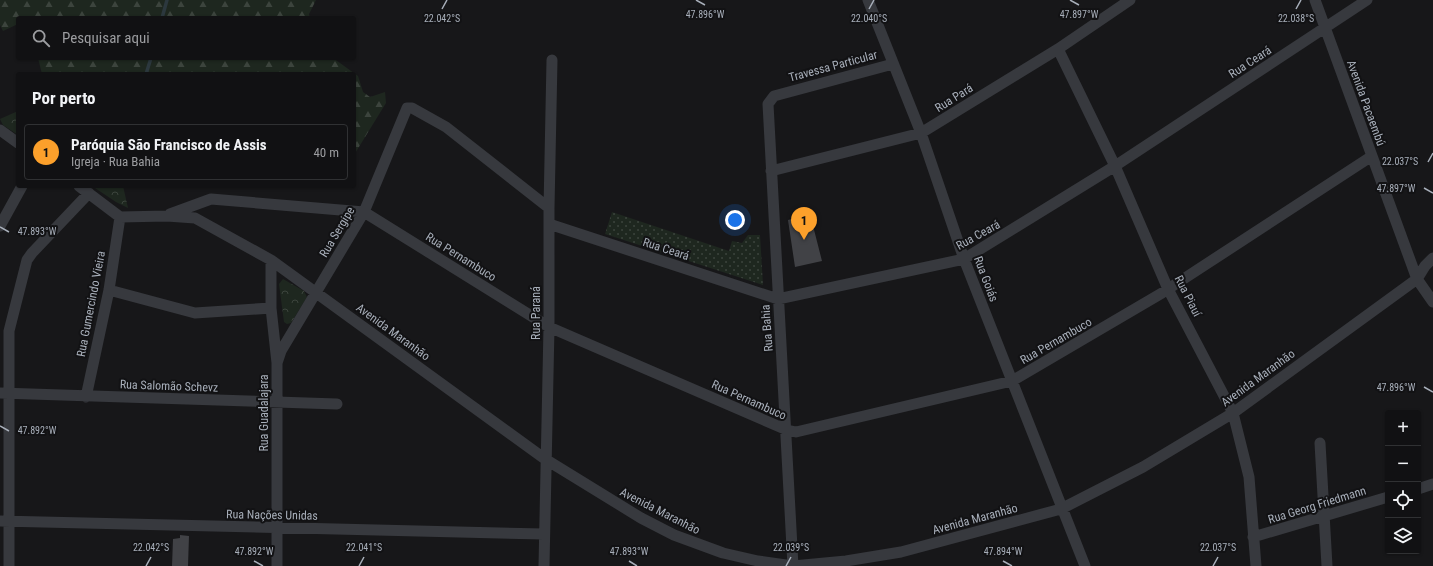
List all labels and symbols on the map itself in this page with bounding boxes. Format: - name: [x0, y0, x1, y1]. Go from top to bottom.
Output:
- text: 47.896°W: [686, 9, 725, 20]
- text: 47.897°W: [1060, 9, 1099, 20]
- text: 22.042°S: [424, 13, 460, 24]
- text: 22.040°S: [851, 13, 887, 24]
- text: 22.038°S: [1278, 13, 1314, 24]
- street label: Rua Ceará: [1226, 43, 1274, 81]
- street label: Travessa Particular: [787, 47, 879, 85]
- street label: Avenida Pacaembú: [1344, 58, 1388, 148]
- street label: Rua Pará: [932, 81, 976, 115]
- text: 22.037°S: [1382, 156, 1418, 167]
- text: 47.897°W: [1377, 183, 1416, 194]
- street label: Rua Sergipe: [317, 204, 358, 260]
- pin: 1: [791, 207, 817, 240]
- your location: [725, 210, 745, 230]
- street label: Rua Ceará: [954, 217, 1003, 253]
- text: 47.893°W: [18, 226, 57, 237]
- street label: Rua Pernambuco: [423, 230, 499, 284]
- street label: Rua Ceará: [641, 235, 691, 263]
- street label: Rua Gumercindo Vieira: [74, 250, 108, 358]
- street label: Rua Goiás: [971, 254, 1001, 304]
- street label: Rua Piauí: [1172, 273, 1205, 320]
- street label: Rua Paraná: [529, 286, 543, 340]
- street label: Avenida Maranhão: [353, 301, 433, 363]
- street label: Rua Bahia: [758, 304, 776, 352]
- street label: Rua Pernambuco: [1018, 315, 1094, 367]
- street label: Avenida Maranhão: [1218, 347, 1298, 409]
- street label: Rua Guadalajara: [257, 374, 271, 452]
- street label: Rua Salomão Schevz: [120, 377, 218, 395]
- street label: Rua Pernambuco: [709, 377, 789, 423]
- text: 47.896°W: [1377, 382, 1416, 393]
- text: 47.892°W: [18, 425, 57, 436]
- street label: Rua Georg Friedmann: [1266, 483, 1368, 527]
- street label: Avenida Maranhão: [618, 485, 702, 537]
- street label: Avenida Maranhão: [931, 501, 1019, 537]
- street label: Rua Nações Unidas: [226, 507, 318, 523]
- text: 22.042°S: [133, 542, 169, 553]
- text: 22.041°S: [346, 542, 382, 553]
- text: 22.039°S: [773, 542, 809, 553]
- text: 22.037°S: [1200, 542, 1236, 553]
- text: 47.892°W: [235, 546, 274, 557]
- text: 47.893°W: [610, 546, 649, 557]
- text: 47.894°W: [984, 546, 1023, 557]

